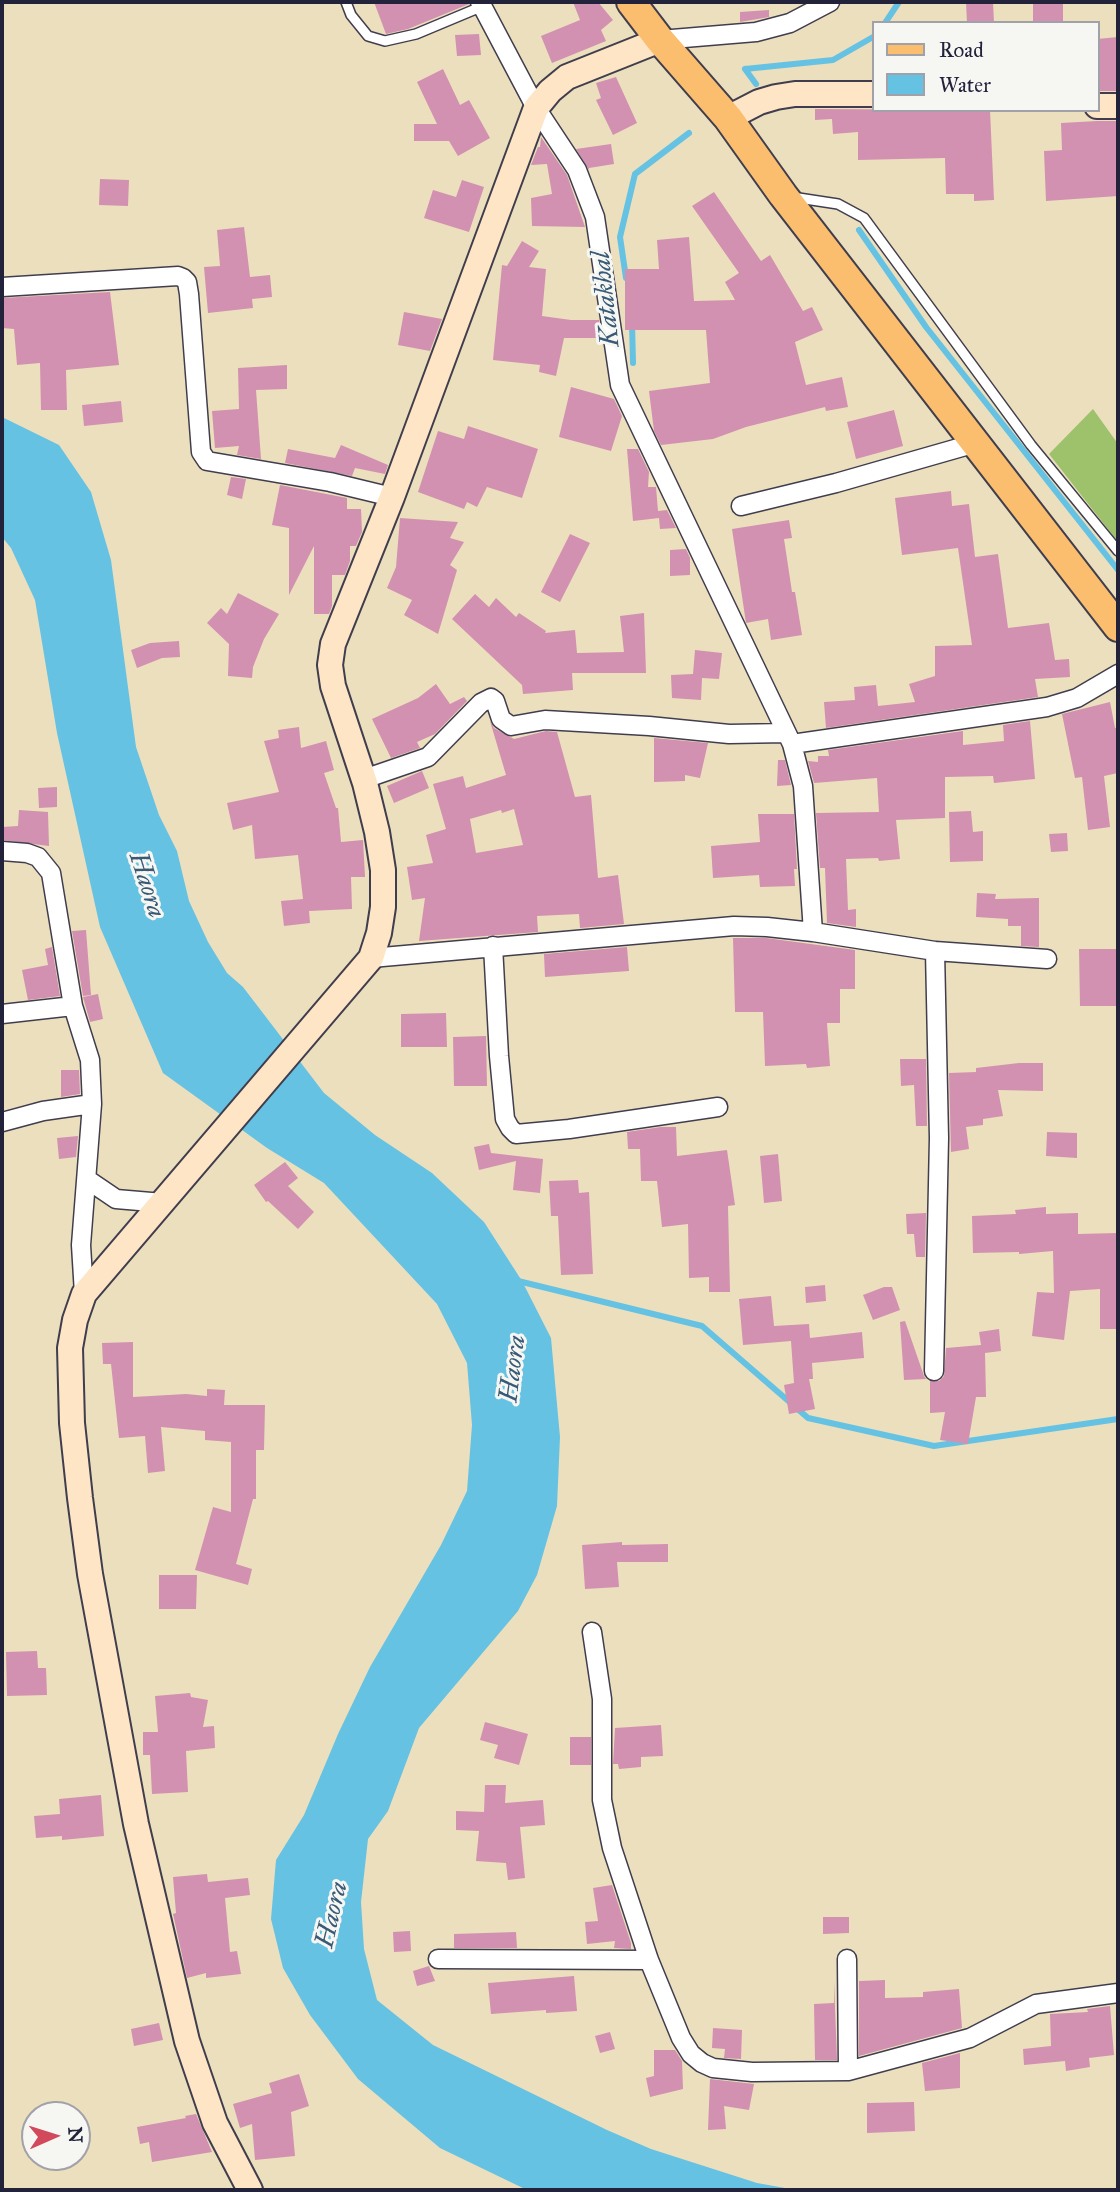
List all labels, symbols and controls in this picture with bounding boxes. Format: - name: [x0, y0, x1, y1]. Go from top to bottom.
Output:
- legend: [872, 21, 1099, 112]
- text: Road: [939, 37, 984, 63]
- text: Water: [939, 72, 991, 98]
- water label: Katakhal: [586, 250, 628, 348]
- water label: Haora: [121, 848, 171, 922]
- water label: Haora: [494, 1334, 534, 1404]
- water label: Haora: [310, 1879, 356, 1951]
- north arrow: [21, 2101, 91, 2171]
- text: N: [64, 2126, 87, 2144]

